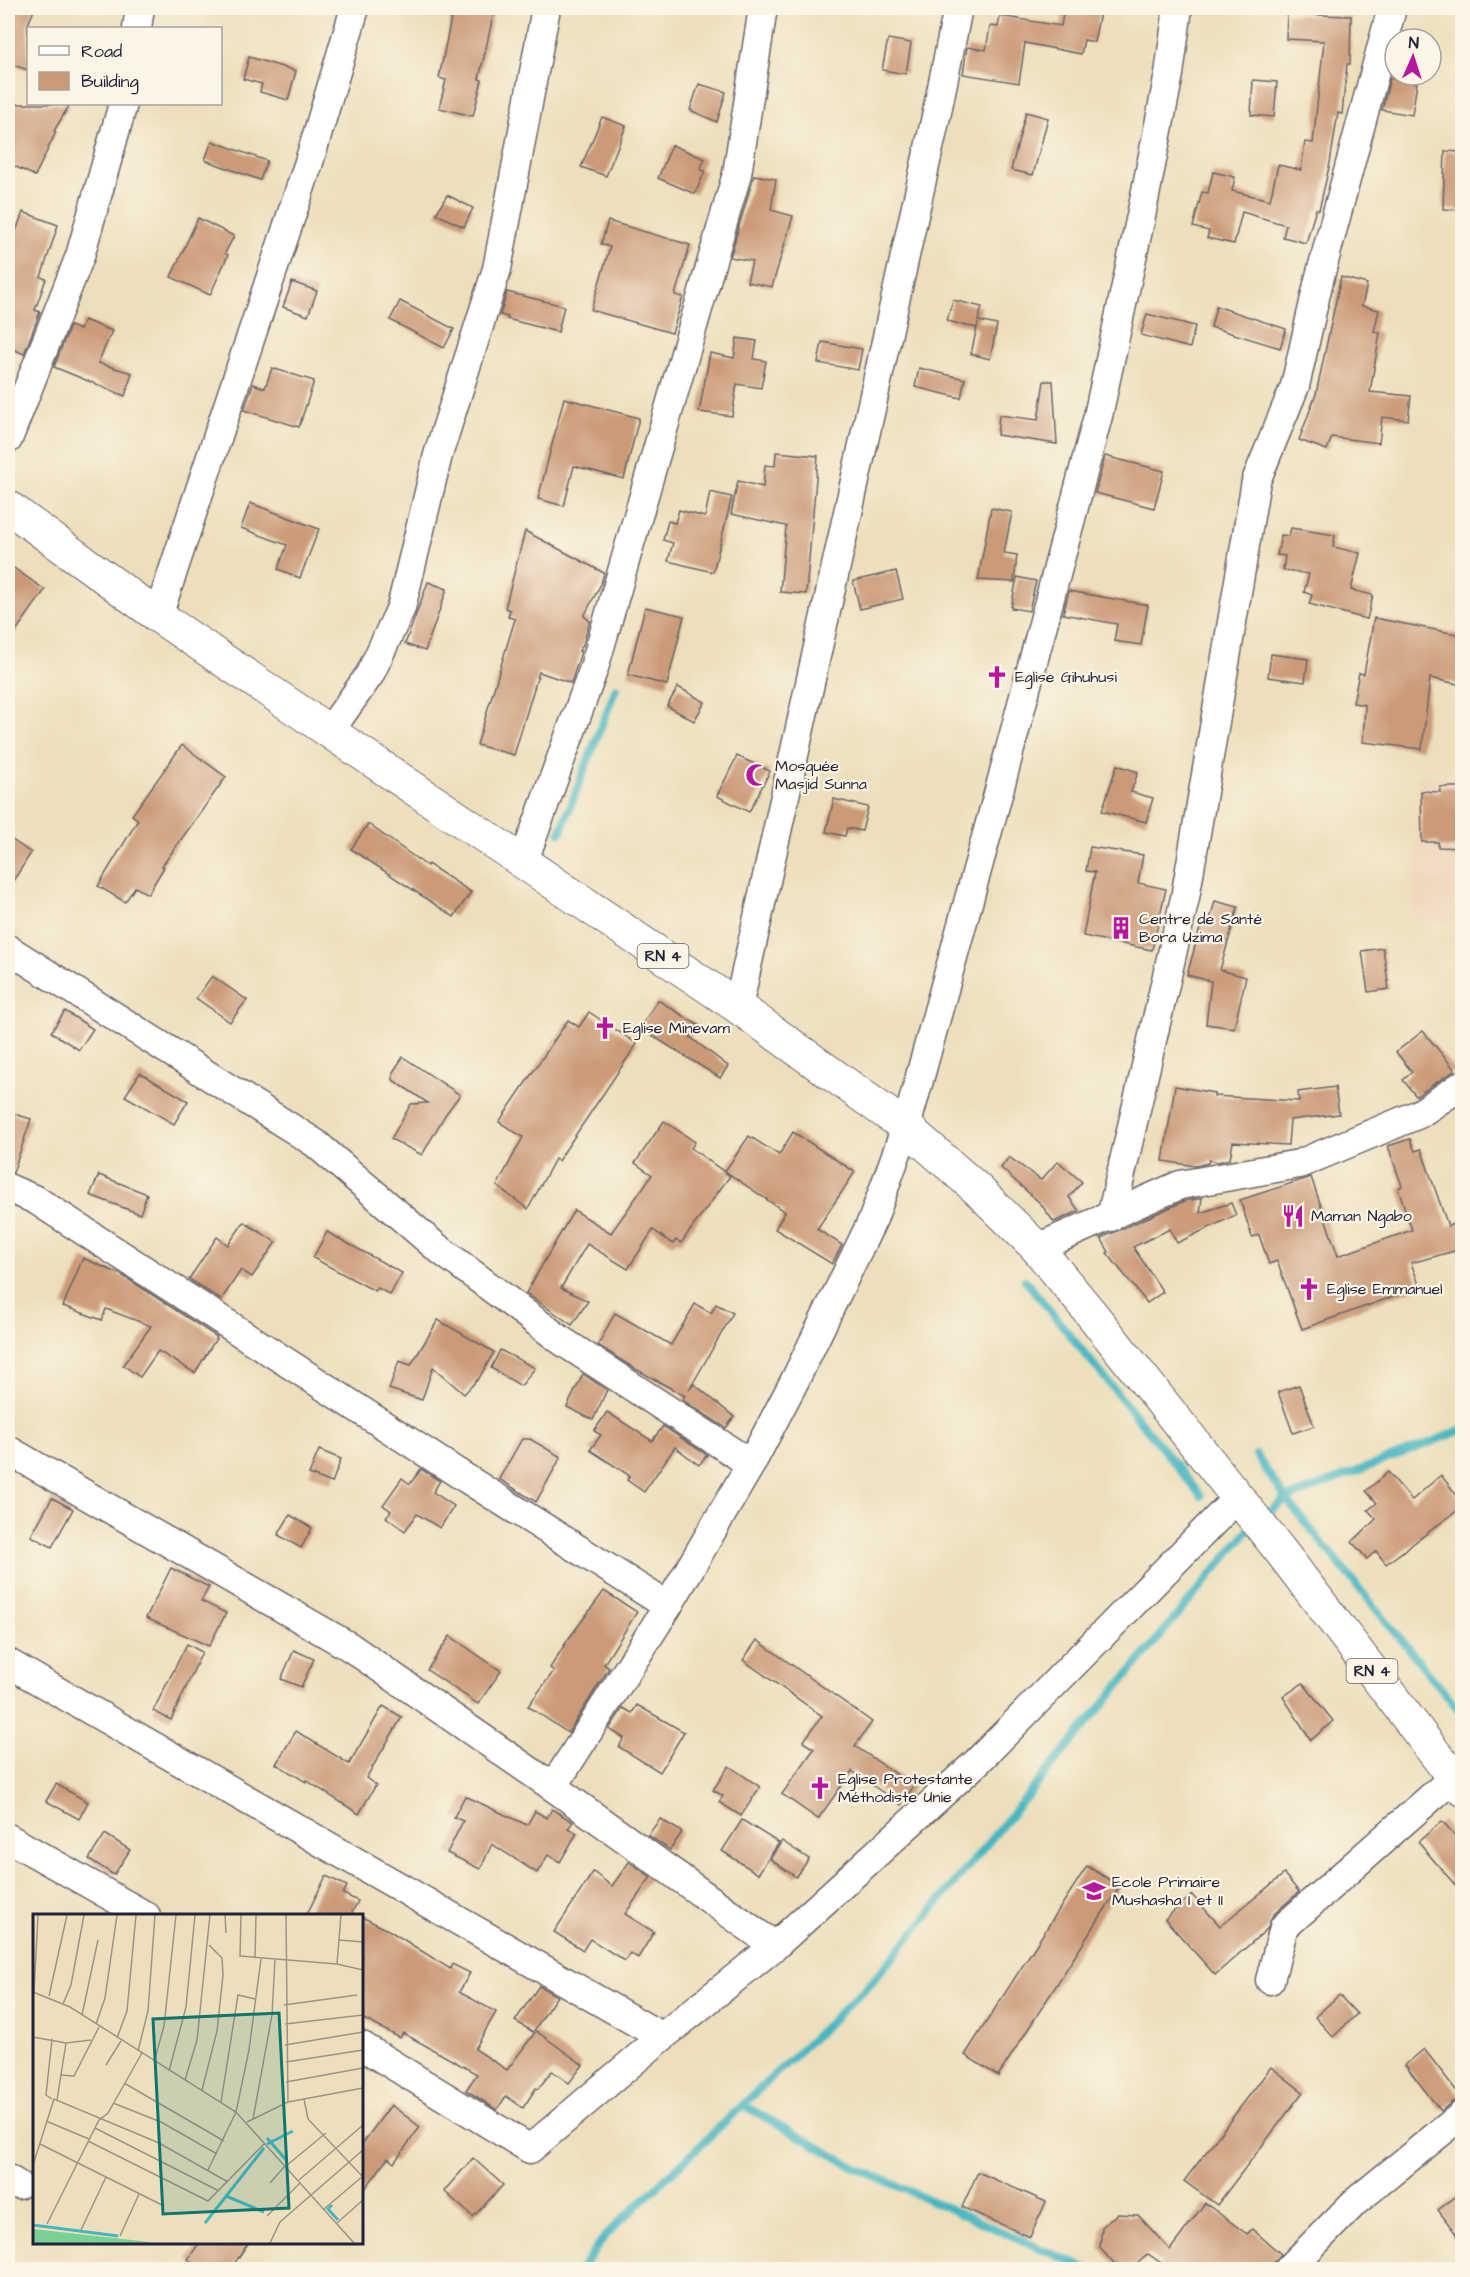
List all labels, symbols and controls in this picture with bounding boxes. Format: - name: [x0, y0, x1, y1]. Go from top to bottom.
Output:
- legend: [27, 27, 222, 105]
- north arrow: [1383, 27, 1443, 87]
- text: N: [1408, 32, 1419, 54]
- text: Road: [81, 39, 122, 64]
- text: Building: [81, 69, 139, 95]
- church icon: Eglise Gihuhusi: [984, 664, 1010, 690]
- place label: Eglise Gihuhusi: [1015, 666, 1117, 689]
- place label: Mosquée Masjid Sunna: [775, 755, 867, 795]
- mosque icon: Mosquée Masjid Sunna: [744, 762, 770, 788]
- place label: Centre de Santé Bora Uzima: [1139, 908, 1263, 948]
- building icon: Centre de Santé Bora Uzima: [1108, 915, 1134, 941]
- road number: RN 4: [638, 944, 688, 968]
- church icon: Eglise Minevam: [592, 1015, 618, 1041]
- place label: Eglise Minevam: [623, 1017, 731, 1040]
- restaurant icon: Maman Ngabo: [1280, 1203, 1306, 1229]
- place label: Maman Ngabo: [1311, 1205, 1412, 1228]
- church icon: Eglise Emmanuel: [1296, 1276, 1322, 1302]
- place label: Eglise Emmanuel: [1327, 1278, 1443, 1301]
- road number: RN 4: [1346, 1659, 1398, 1683]
- place label: Eglise Protestante Méthodiste Unie: [838, 1768, 973, 1808]
- church icon: Eglise Protestante Méthodiste Unie: [807, 1775, 833, 1801]
- place label: Ecole Primaire Mushasha I et II: [1112, 1871, 1223, 1911]
- school or university icon: Ecole Primaire Mushasha I et II: [1081, 1878, 1107, 1904]
- inset map: [33, 1914, 363, 2244]

